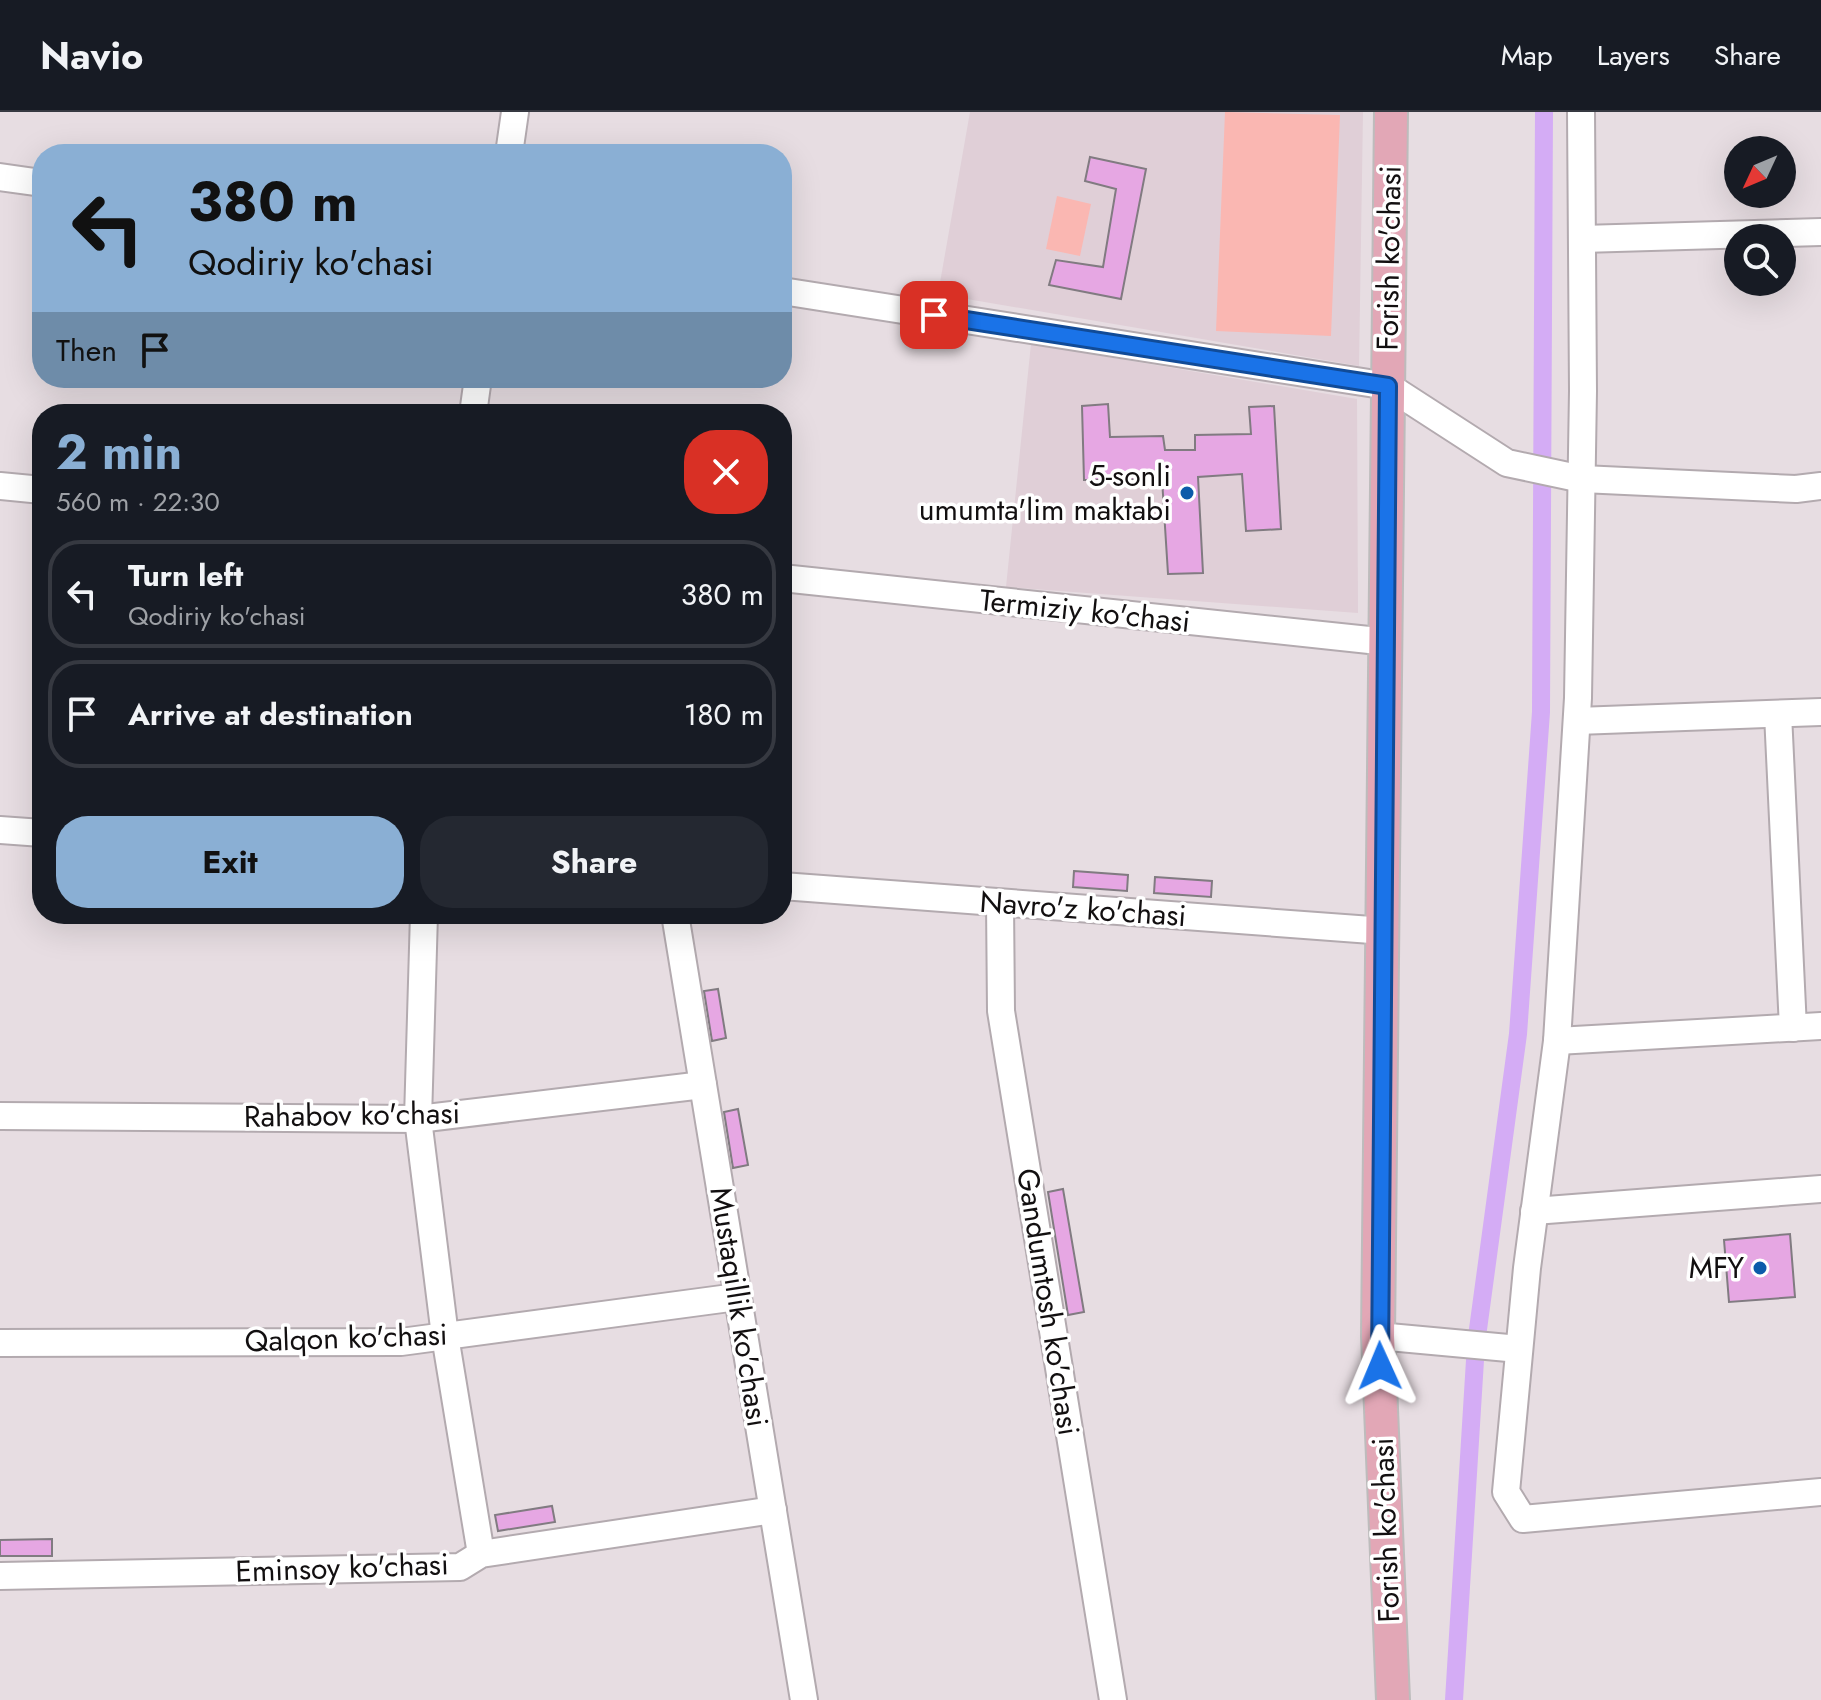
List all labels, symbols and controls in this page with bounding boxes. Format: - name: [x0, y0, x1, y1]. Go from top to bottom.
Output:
- text: Navio: [40, 28, 143, 83]
- text: Map: [1501, 35, 1553, 76]
- text: Layers: [1597, 35, 1670, 76]
- text: Share: [1714, 35, 1781, 76]
- north arrow: [1724, 136, 1796, 208]
- map controls: [1724, 136, 1796, 296]
- text: 380 m: [188, 161, 358, 242]
- street label: Forish ko'chasi: [1365, 165, 1412, 351]
- icon: left: [56, 176, 160, 280]
- button: search: [1724, 224, 1796, 296]
- text: Qodiriy ko'chasi: [188, 236, 434, 288]
- pin: [900, 281, 968, 349]
- icon: arrive: [912, 293, 956, 337]
- icon: arrive: [133, 328, 177, 372]
- text: Then: [56, 329, 117, 372]
- text: 2 min: [56, 418, 182, 487]
- button: close: [684, 430, 768, 514]
- place label: 5-sonli umumta'lim maktabi: [919, 454, 1171, 531]
- text: 560 m · 22:30: [56, 483, 220, 521]
- marker: 5-sonli umumta'lim maktabi: [1178, 484, 1196, 502]
- text: Turn left: [128, 554, 243, 597]
- icon: left: [60, 572, 104, 616]
- text: 380 m: [681, 573, 764, 616]
- street label: Termiziy ko'chasi: [978, 578, 1192, 643]
- text: Qodiriy ko'chasi: [128, 597, 306, 635]
- icon: arrive: [60, 692, 104, 736]
- text: Arrive at destination: [128, 693, 413, 736]
- text: 180 m: [684, 693, 764, 736]
- button: Exit: [56, 816, 404, 908]
- button: Share: [420, 816, 768, 908]
- street label: Navro'z ko'chasi: [978, 880, 1188, 937]
- street label: Rahabov ko'chasi: [243, 1091, 461, 1138]
- street label: Gandumtosh ko'chasi: [1006, 1165, 1091, 1439]
- street label: Mustaqillik ko'chasi: [699, 1184, 780, 1430]
- place label: MFY: [1689, 1246, 1744, 1289]
- marker: MFY: [1751, 1259, 1769, 1277]
- street label: Qalqon ko'chasi: [244, 1312, 448, 1363]
- position arrow: [1338, 1324, 1422, 1408]
- street label: Forish ko'chasi: [1361, 1437, 1410, 1623]
- street label: Eminsoy ko'chasi: [235, 1542, 449, 1593]

